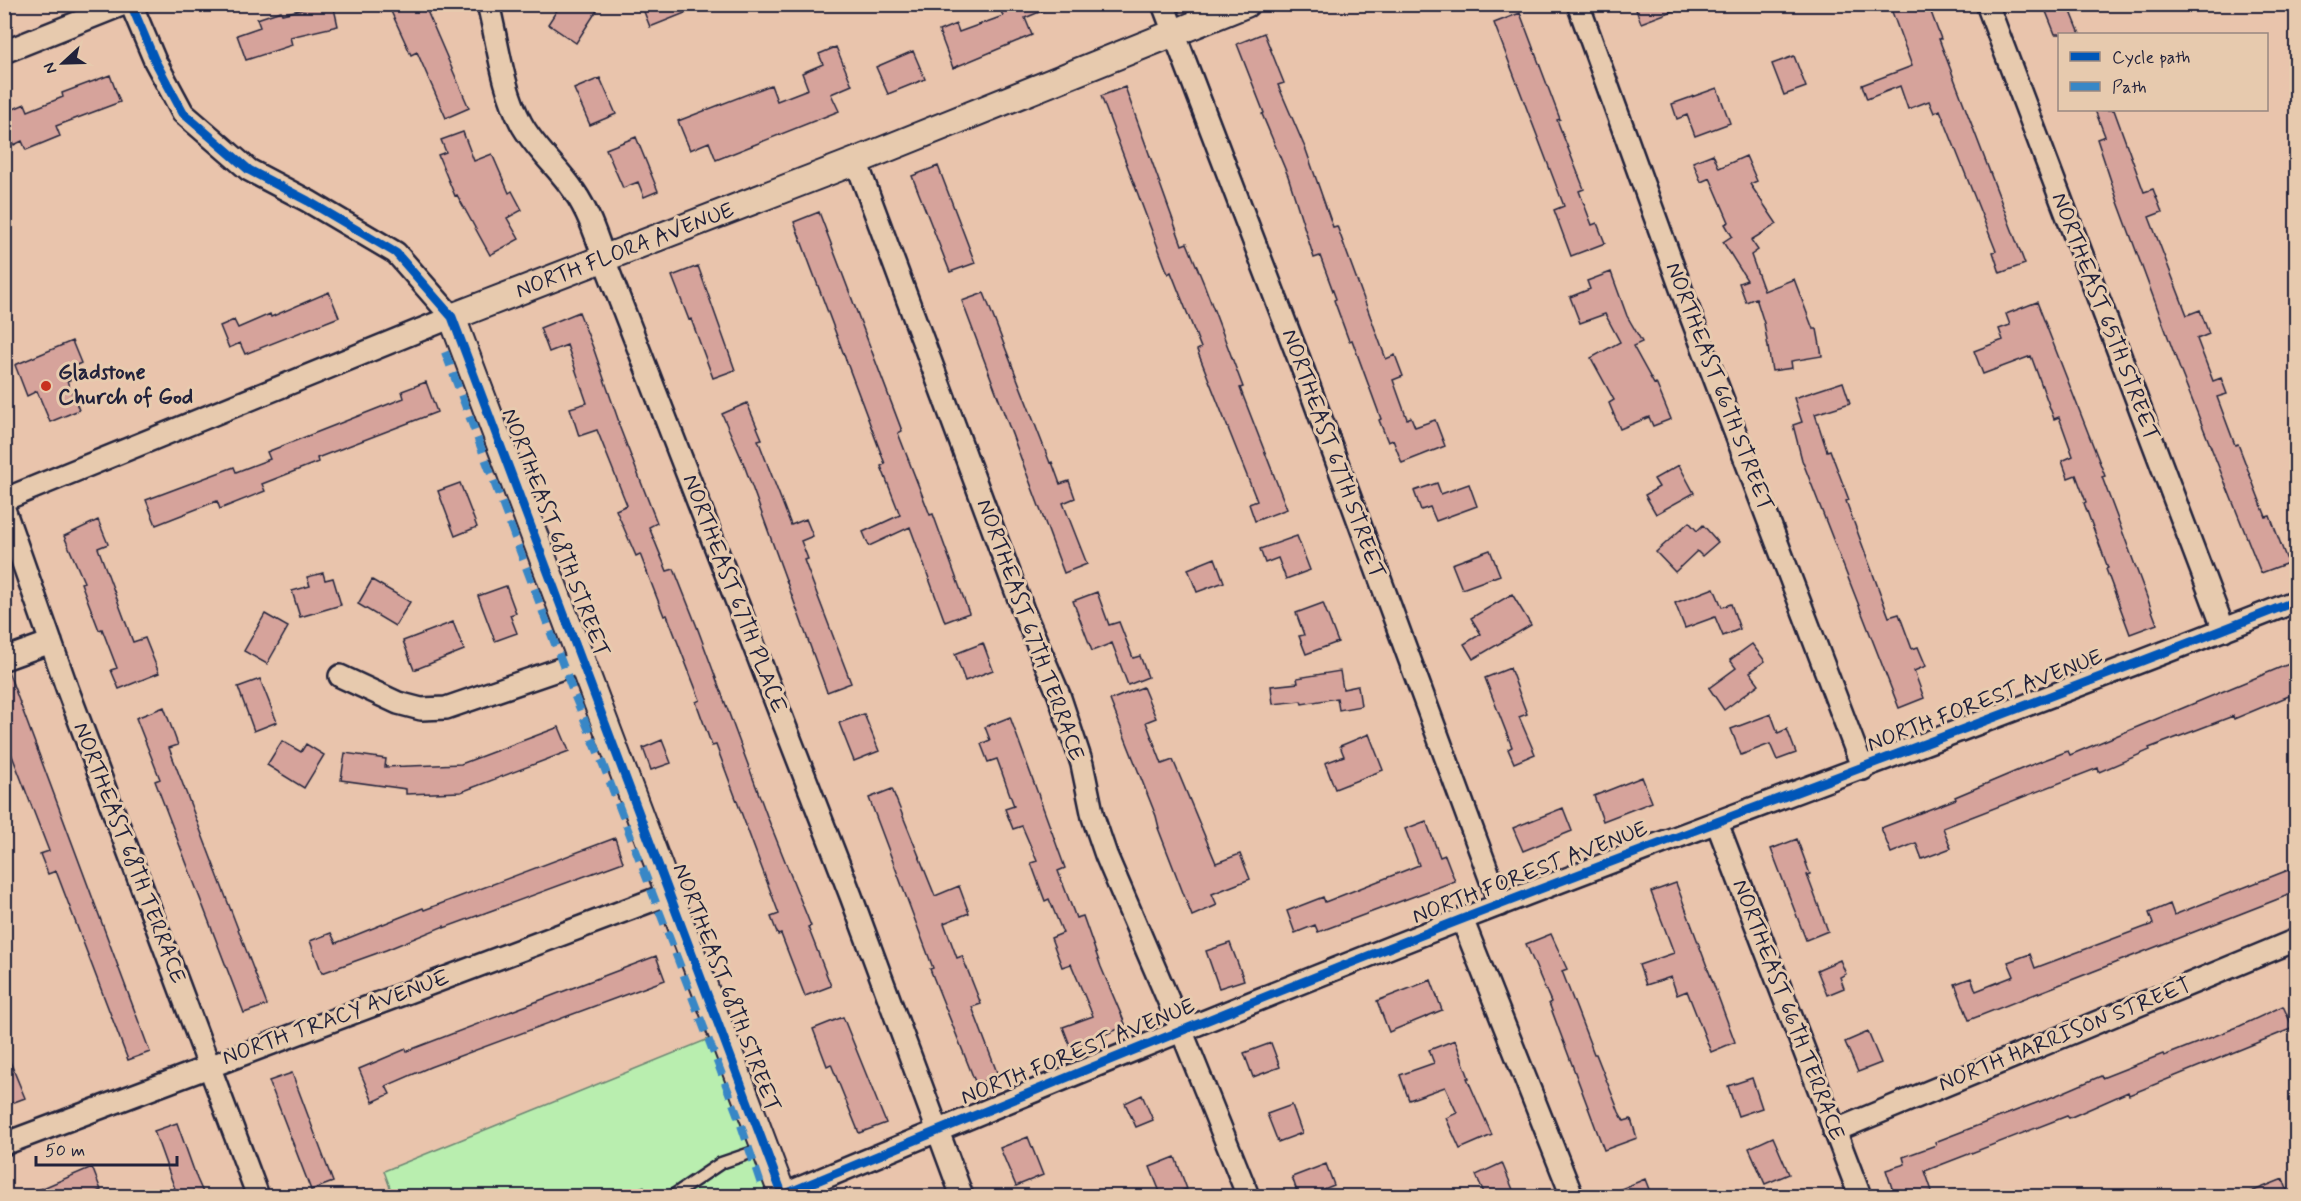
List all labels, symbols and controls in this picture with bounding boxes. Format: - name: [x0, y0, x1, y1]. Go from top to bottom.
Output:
- north arrow: [33, 33, 93, 93]
- legend: [2058, 33, 2268, 111]
- text: Cycle path: [2112, 46, 2190, 70]
- text: N: [39, 59, 62, 77]
- text: Path: [2112, 76, 2147, 100]
- street label: NORTHEAST 65TH STREET: [2045, 189, 2165, 445]
- street label: NORTH FLORA AVENUE: [512, 196, 738, 306]
- street label: NORTHEAST 66TH STREET: [1659, 259, 1779, 515]
- street label: NORTHEAST 67TH STREET: [1275, 325, 1391, 583]
- place label: Gladstone Church of God: [58, 359, 193, 412]
- marker: Gladstone Church of God: [39, 379, 53, 393]
- street label: NORTHEAST 68TH STREET: [495, 405, 615, 661]
- street label: NORTHEAST 67TH PLACE: [675, 471, 793, 717]
- street label: NORTHEAST 67TH TERRACE: [970, 495, 1091, 765]
- street label: NORTH FOREST AVENUE: [1863, 643, 2107, 759]
- street label: NORTHEAST 68TH TERRACE: [66, 719, 192, 988]
- street label: NORTH FOREST AVENUE: [1408, 815, 1652, 931]
- street label: NORTHEAST 68TH STREET: [666, 860, 786, 1116]
- street label: NORTHEAST 66TH TERRACE: [1725, 876, 1851, 1145]
- street label: NORTH TRACY AVENUE: [218, 964, 454, 1072]
- street label: NORTH HARRISON STREET: [1934, 971, 2196, 1099]
- street label: NORTH FOREST AVENUE: [957, 992, 1199, 1112]
- scale bar: [36, 1129, 177, 1167]
- text: 50 m: [45, 1139, 85, 1163]

